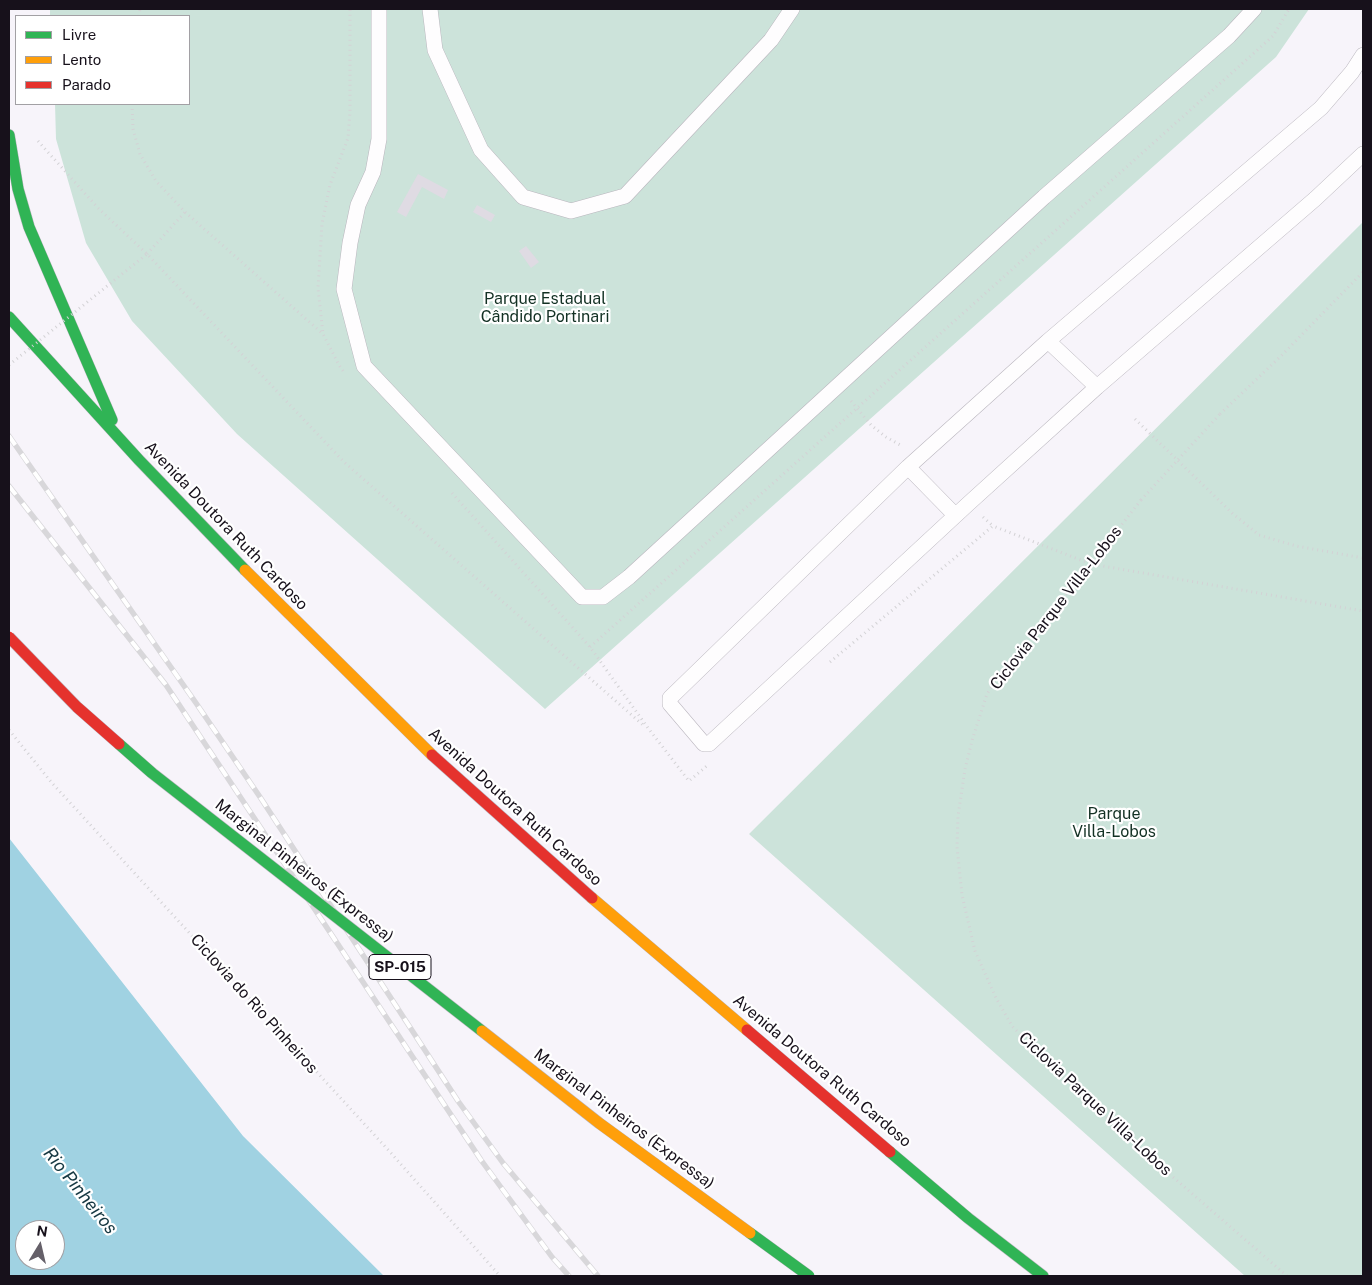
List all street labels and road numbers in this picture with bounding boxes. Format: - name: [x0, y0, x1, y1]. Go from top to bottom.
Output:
- street label: Avenida Doutora Ruth Cardoso: [140, 438, 312, 614]
- street label: Ciclovia Parque Villa-Lobos: [986, 522, 1126, 694]
- street label: Avenida Doutora Ruth Cardoso: [424, 724, 606, 890]
- street label: Marginal Pinheiros (Expressa): [211, 795, 397, 947]
- street label: Ciclovia do Rio Pinheiros: [186, 930, 322, 1078]
- road number: SP-015: [369, 954, 431, 980]
- street label: Avenida Doutora Ruth Cardoso: [729, 991, 915, 1151]
- street label: Ciclovia Parque Villa-Lobos: [1015, 1028, 1175, 1180]
- street label: Marginal Pinheiros (Expressa): [530, 1045, 718, 1193]

